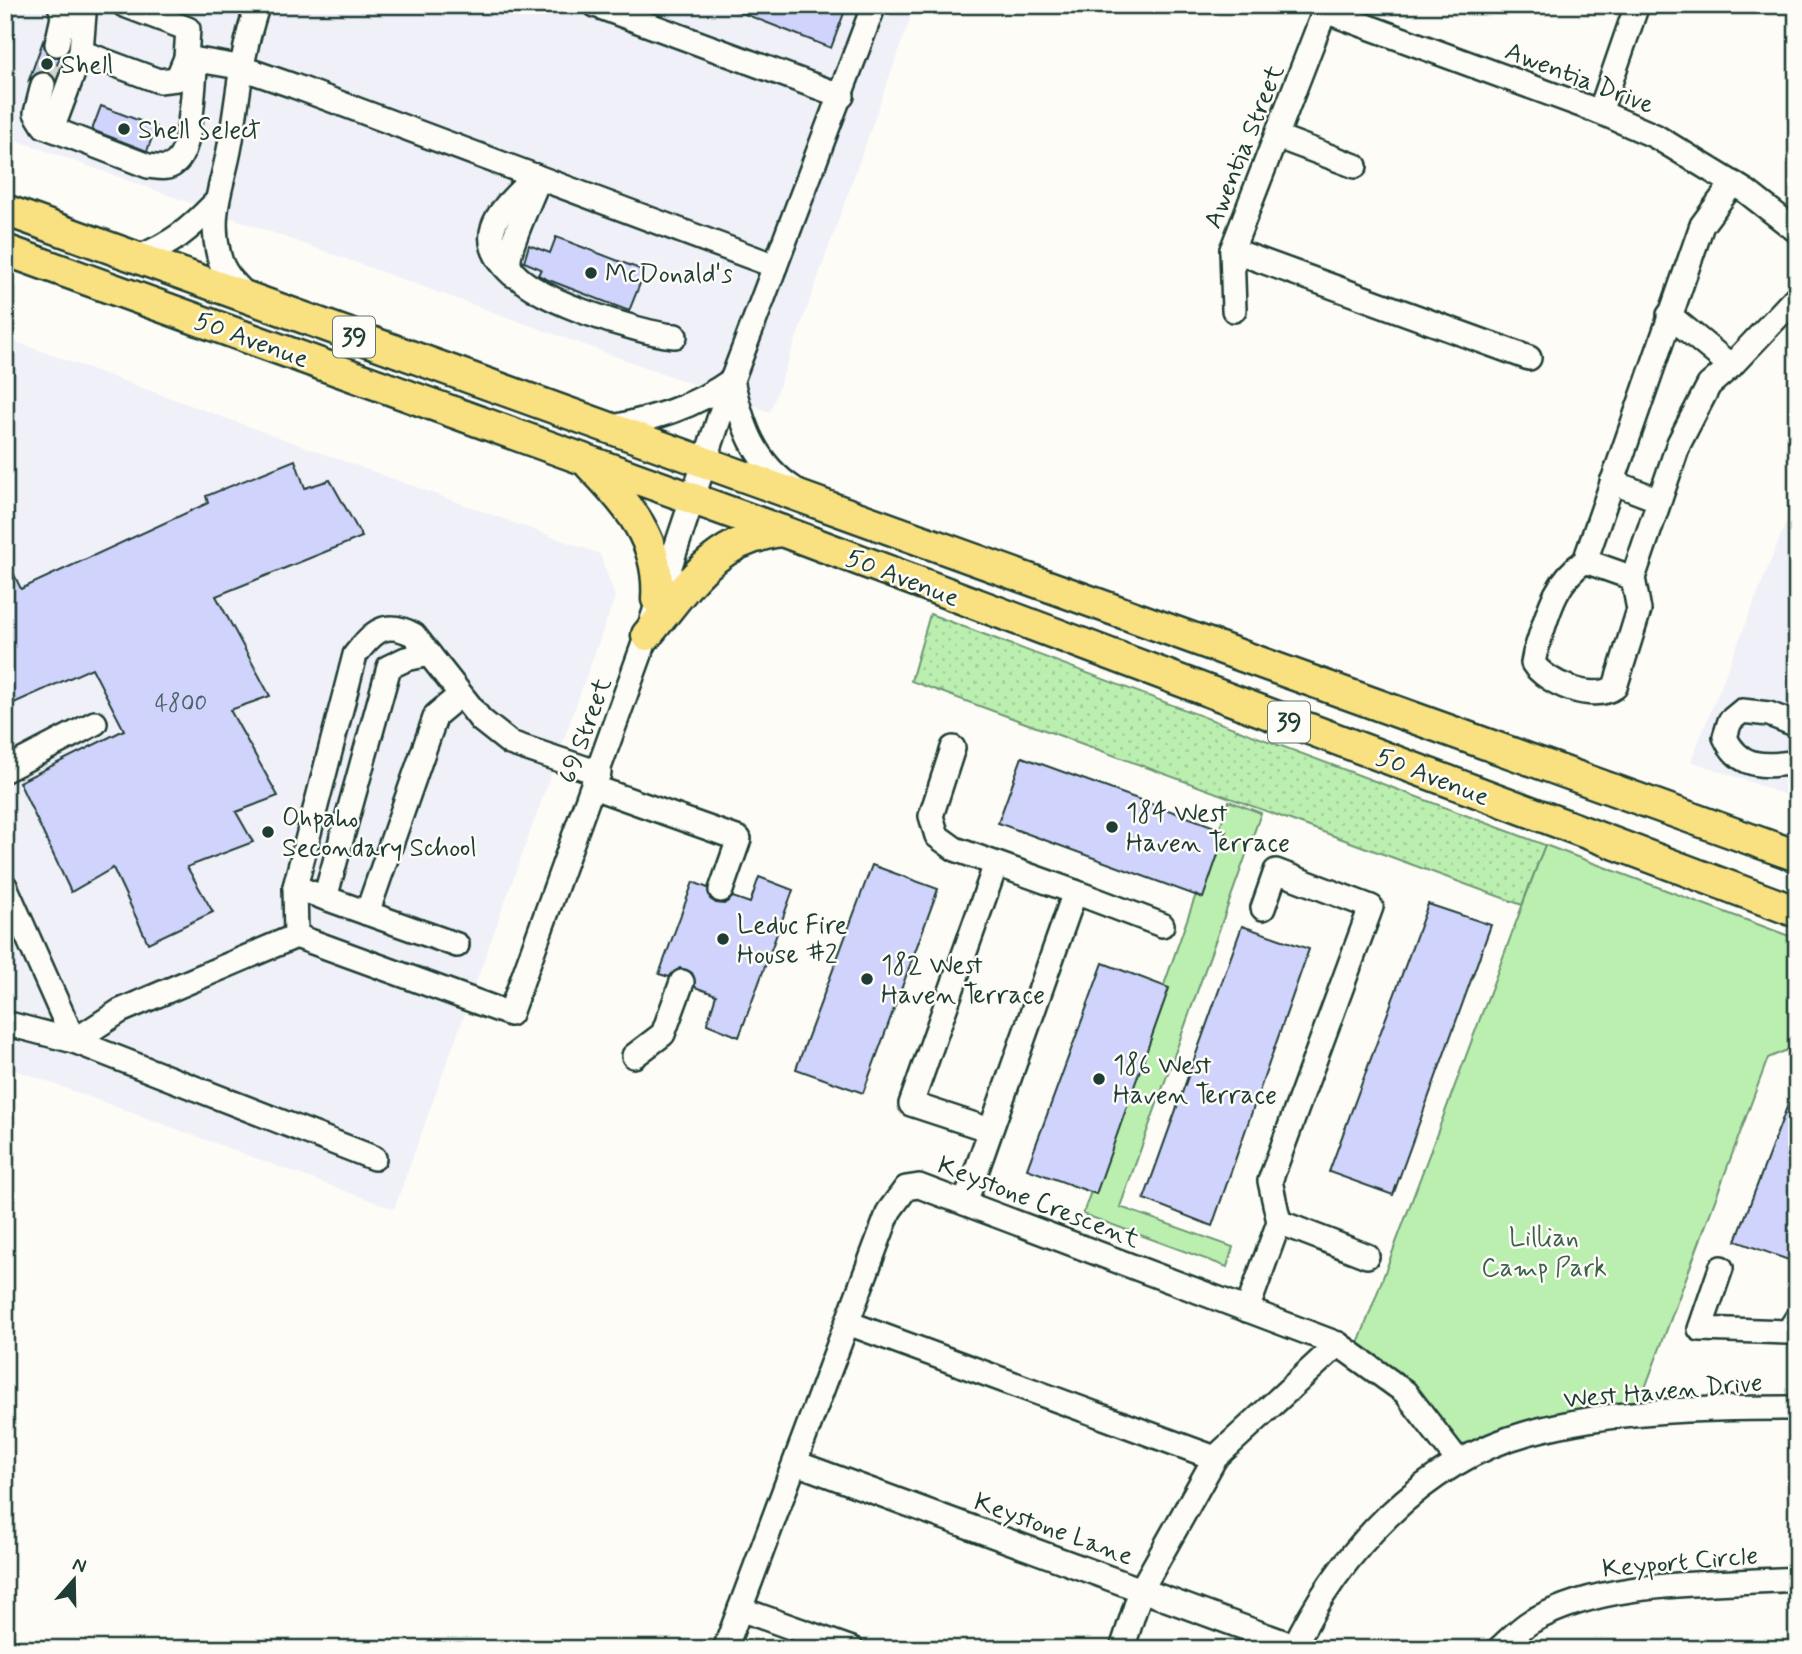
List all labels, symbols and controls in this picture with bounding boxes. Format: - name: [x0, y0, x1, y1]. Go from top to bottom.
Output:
- street label: Awentia Drive: [1500, 35, 1659, 123]
- place label: Shell: [61, 49, 113, 83]
- marker: Shell: [39, 56, 55, 72]
- street label: Awentia Street: [1197, 60, 1293, 234]
- place label: Shell Select: [138, 114, 261, 148]
- marker: Shell Select: [116, 121, 132, 137]
- place label: McDonald's: [605, 258, 733, 292]
- marker: McDonald's: [583, 265, 599, 281]
- street label: 50 Avenue: [190, 305, 313, 377]
- road number: 39: [333, 316, 375, 358]
- street label: 50 Avenue: [841, 542, 964, 616]
- street label: 69 Street: [551, 673, 621, 788]
- house number: 4800: [155, 689, 207, 719]
- road number: 39: [1268, 702, 1310, 742]
- street label: 50 Avenue: [1371, 741, 1494, 815]
- place label: 184 West Haven Terrace: [1126, 797, 1290, 861]
- place label: Ohpaho Secondary School: [282, 802, 477, 866]
- marker: 184 West Haven Terrace: [1104, 819, 1120, 835]
- marker: Ohpaho Secondary School: [260, 824, 276, 840]
- place label: Leduc Fire House #2: [737, 909, 847, 973]
- marker: Leduc Fire House #2: [715, 931, 731, 947]
- place label: 182 West Haven Terrace: [881, 949, 1045, 1013]
- marker: 182 West Haven Terrace: [859, 971, 875, 987]
- place label: 186 West Haven Terrace: [1113, 1049, 1277, 1113]
- marker: 186 West Haven Terrace: [1091, 1071, 1107, 1087]
- street label: Keystone Crescent: [933, 1149, 1144, 1257]
- park label: Lillian Camp Park: [1481, 1222, 1607, 1286]
- street label: West Haven Drive: [1562, 1366, 1764, 1418]
- street label: Keystone Lane: [969, 1485, 1138, 1574]
- street label: Keyport Circle: [1601, 1539, 1759, 1587]
- north arrow: [38, 1546, 108, 1616]
- text: N: [69, 1552, 90, 1579]

